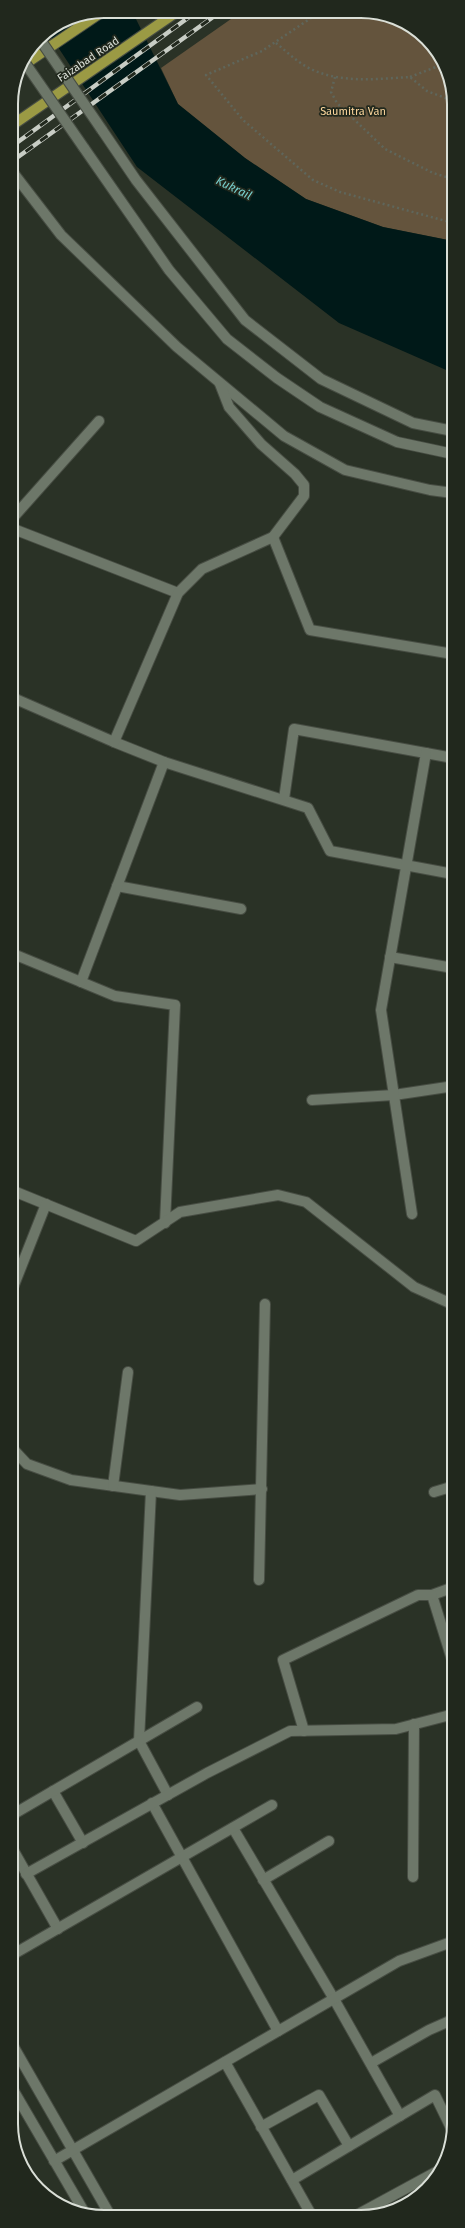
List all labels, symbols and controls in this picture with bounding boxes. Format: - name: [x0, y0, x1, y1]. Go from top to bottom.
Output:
- street label: Faizabad Road: [55, 34, 122, 85]
- park label: Saumitra Van: [320, 105, 386, 118]
- water label: Kukrail: [214, 173, 254, 203]

